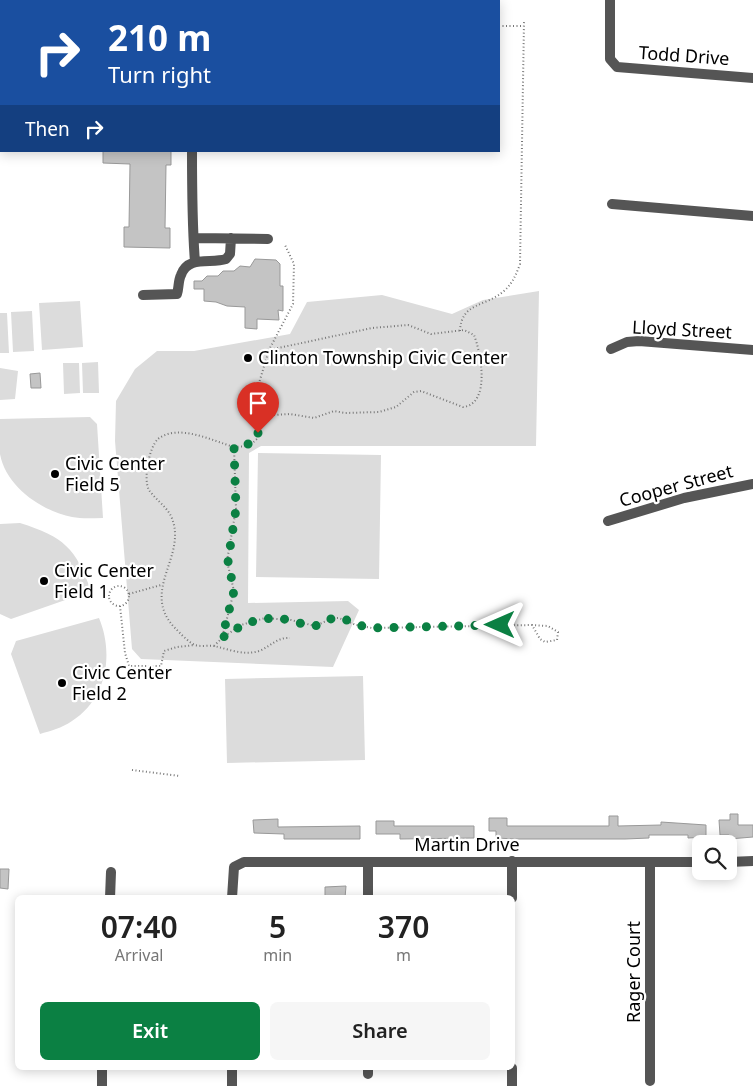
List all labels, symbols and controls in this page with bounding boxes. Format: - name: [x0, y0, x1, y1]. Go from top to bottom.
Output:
- text: 210 m: [108, 14, 211, 61]
- icon: right: [25, 20, 90, 85]
- street label: Todd Drive: [638, 40, 730, 70]
- text: Turn right: [108, 59, 211, 89]
- icon: right: [80, 115, 108, 143]
- text: Then: [25, 116, 70, 142]
- street label: Lloyd Street: [632, 314, 733, 344]
- place label: Clinton Township Civic Center: [258, 345, 508, 369]
- marker: Clinton Township Civic Center: [242, 352, 254, 364]
- pin: [237, 382, 279, 433]
- icon: arrive: [244, 389, 272, 417]
- place label: Civic Center Field 5: [65, 451, 165, 496]
- street label: Cooper Street: [616, 458, 736, 512]
- marker: Civic Center Field 5: [49, 468, 61, 480]
- place label: Civic Center Field 1: [54, 558, 154, 603]
- marker: Civic Center Field 1: [38, 575, 50, 587]
- position arrow: [473, 598, 525, 650]
- place label: Civic Center Field 2: [72, 660, 172, 705]
- marker: Civic Center Field 2: [56, 677, 68, 689]
- street label: Martin Drive: [414, 832, 520, 856]
- map controls: [692, 835, 737, 880]
- button: search: [692, 835, 737, 880]
- text: 07:40: [101, 906, 178, 947]
- text: 5: [269, 906, 286, 947]
- text: 370: [378, 906, 429, 947]
- street label: Rager Court: [621, 921, 645, 1023]
- text: Arrival: [115, 944, 164, 966]
- text: min: [263, 944, 292, 966]
- text: m: [396, 944, 411, 966]
- button: Exit: [40, 1002, 260, 1060]
- button: Share: [270, 1002, 490, 1060]

